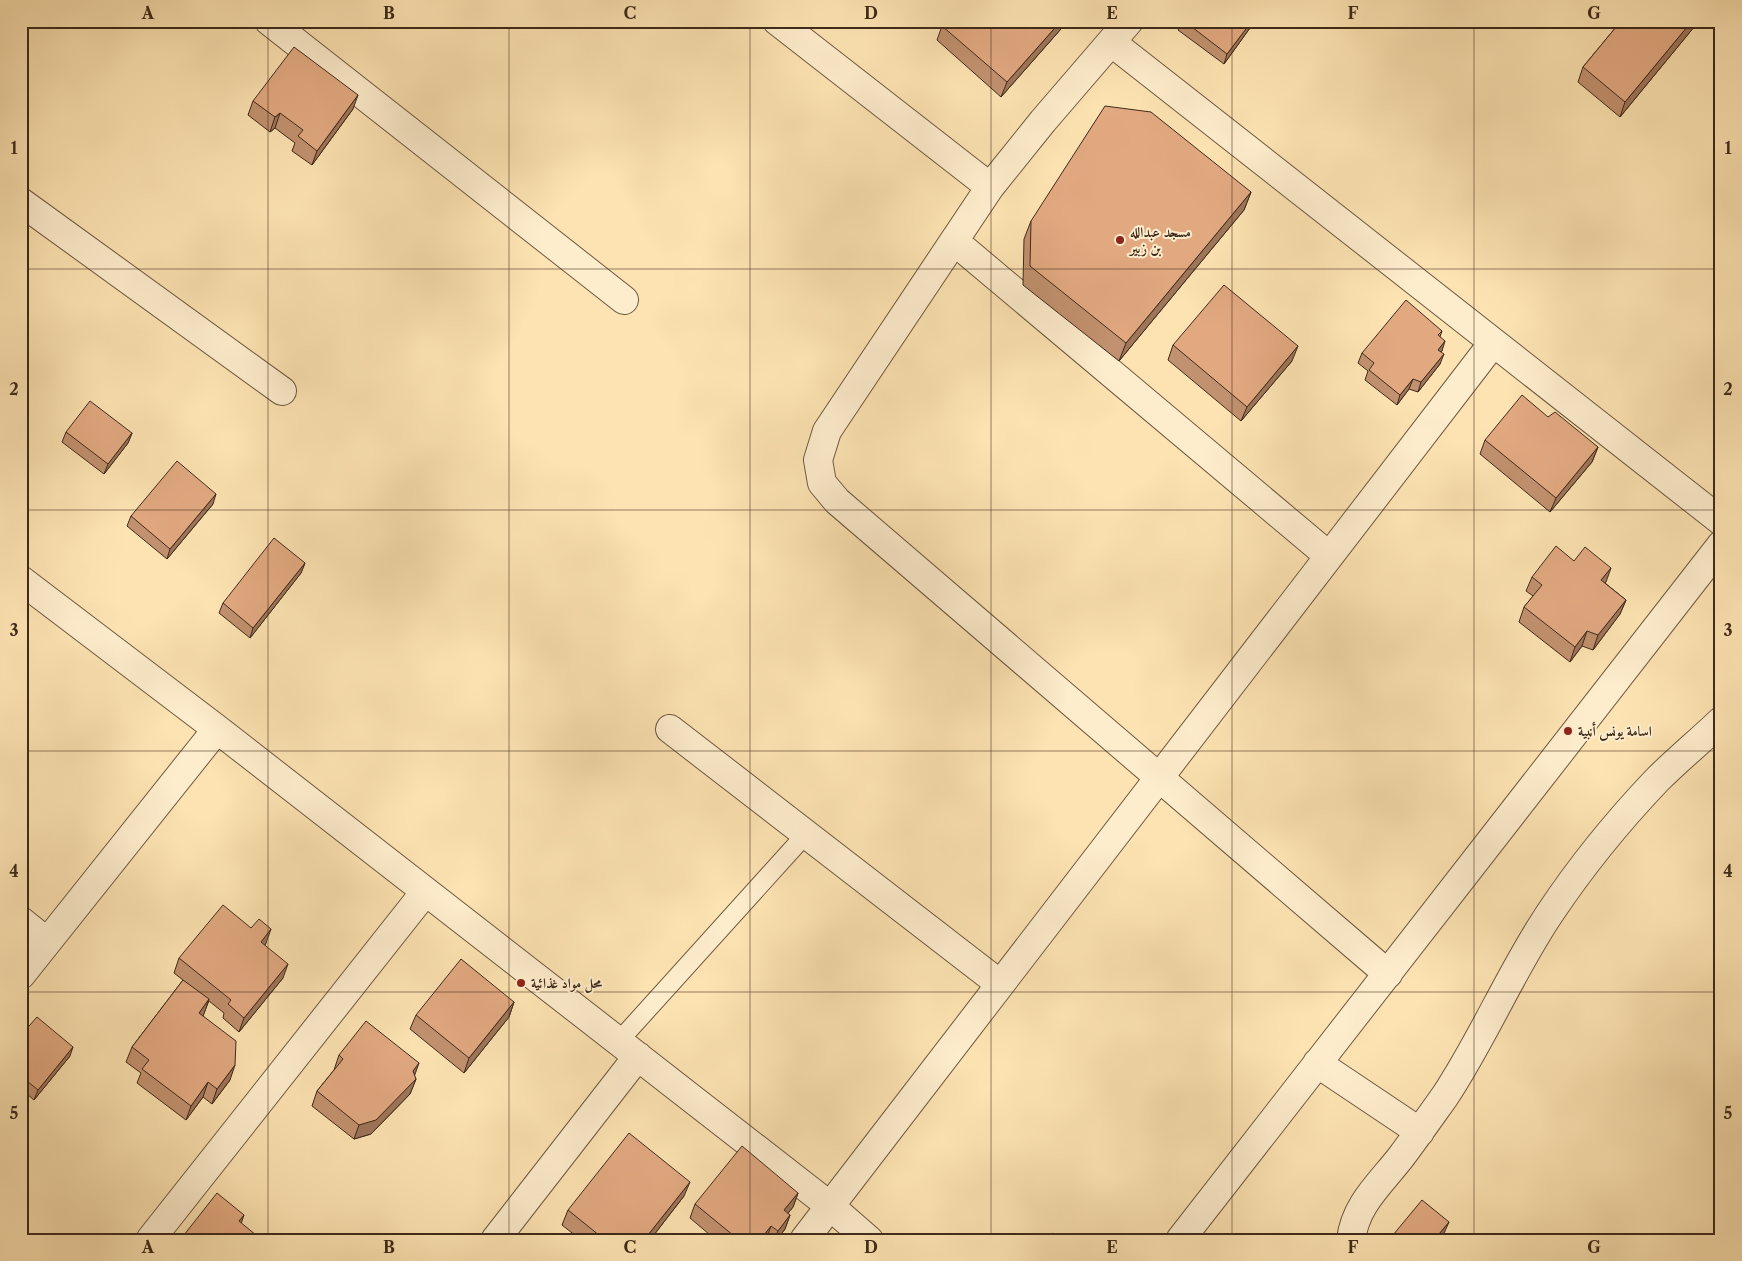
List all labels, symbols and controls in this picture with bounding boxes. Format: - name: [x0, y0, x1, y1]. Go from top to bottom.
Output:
- text: A: [141, 3, 155, 23]
- text: B: [383, 3, 395, 23]
- text: C: [624, 3, 636, 23]
- text: D: [864, 3, 878, 23]
- text: E: [1106, 3, 1118, 23]
- text: F: [1348, 3, 1359, 23]
- text: G: [1587, 3, 1601, 23]
- text: 1: [10, 138, 18, 158]
- text: 1: [1724, 138, 1732, 158]
- place label: مسجد عبدالله بن زبير: [1128, 223, 1191, 257]
- marker: مسجد عبدالله بن زبير: [1114, 234, 1126, 246]
- text: 2: [9, 379, 19, 399]
- text: 2: [1723, 379, 1733, 399]
- text: 3: [9, 620, 19, 640]
- text: 3: [1723, 620, 1733, 640]
- place label: اسامة يونس أنبية: [1578, 721, 1652, 741]
- marker: اسامة يونس أنبية: [1562, 725, 1574, 737]
- text: 4: [9, 861, 19, 881]
- text: 4: [1723, 861, 1733, 881]
- place label: محل مواد غذائية: [531, 974, 603, 993]
- marker: محل مواد غذائية: [515, 977, 527, 989]
- text: 5: [10, 1103, 19, 1123]
- text: 5: [1724, 1103, 1733, 1123]
- text: A: [141, 1237, 155, 1257]
- text: B: [383, 1237, 395, 1257]
- text: C: [624, 1237, 636, 1257]
- text: D: [864, 1237, 878, 1257]
- text: E: [1106, 1237, 1118, 1257]
- text: F: [1348, 1237, 1359, 1257]
- text: G: [1587, 1237, 1601, 1257]

